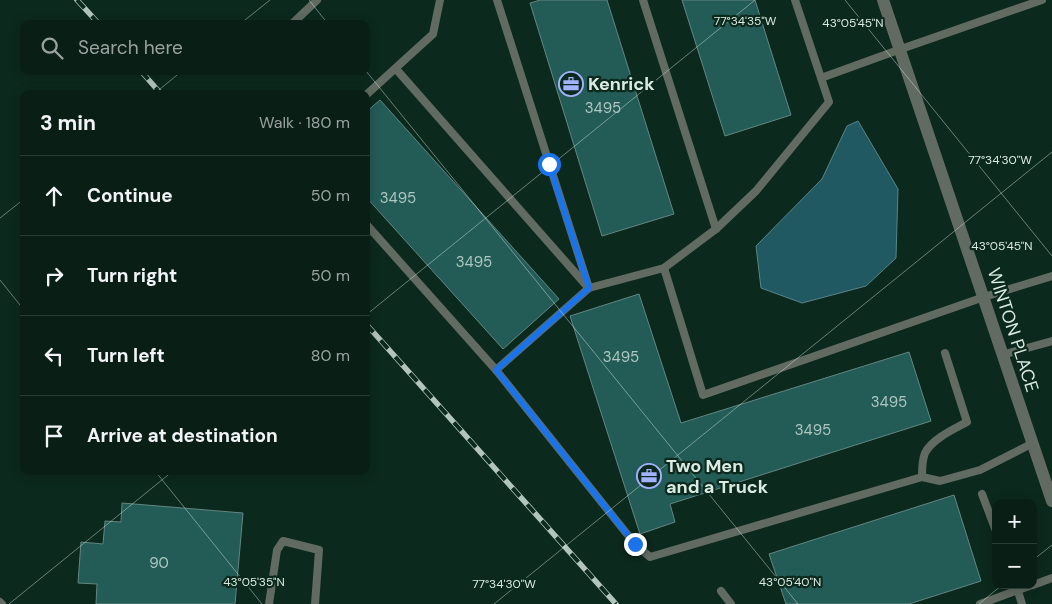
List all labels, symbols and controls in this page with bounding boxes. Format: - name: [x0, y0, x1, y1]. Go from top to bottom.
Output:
- text: 77°34'35"W: [714, 13, 777, 29]
- text: 43°05'45"N: [822, 15, 884, 31]
- search box: [20, 20, 370, 75]
- icon: search: [38, 34, 66, 62]
- text: Search here: [78, 35, 183, 60]
- office icon: Kenrick: [558, 71, 584, 97]
- place label: Kenrick: [588, 72, 655, 96]
- house number: 3495: [585, 98, 621, 118]
- text: 3 min: [40, 109, 96, 137]
- text: Walk · 180 m: [259, 112, 350, 133]
- text: 77°34'30"W: [968, 152, 1032, 168]
- route start: [538, 153, 561, 176]
- icon: ahead: [40, 182, 68, 210]
- text: Continue: [87, 183, 173, 208]
- text: 50 m: [311, 185, 350, 206]
- house number: 3495: [380, 188, 416, 208]
- text: 43°05'45"N: [971, 238, 1033, 254]
- house number: 3495: [456, 252, 492, 272]
- icon: right: [40, 262, 68, 290]
- text: Turn right: [87, 263, 177, 288]
- text: 50 m: [311, 265, 350, 286]
- street label: WINTON PLACE: [982, 265, 1044, 395]
- icon: left: [40, 342, 68, 370]
- text: Turn left: [87, 343, 165, 368]
- text: 80 m: [311, 345, 350, 366]
- house number: 3495: [603, 347, 639, 367]
- house number: 3495: [871, 392, 907, 412]
- house number: 3495: [795, 420, 831, 440]
- icon: arrive: [40, 422, 68, 450]
- text: Arrive at destination: [87, 423, 278, 448]
- place label: Two Men and a Truck: [666, 454, 769, 499]
- office icon: Two Men and a Truck: [636, 463, 662, 489]
- map controls: [992, 499, 1037, 589]
- button: +: [992, 499, 1037, 544]
- route end: [624, 533, 647, 556]
- button: −: [992, 544, 1037, 589]
- house number: 90: [149, 553, 169, 573]
- text: 43°05'35"N: [223, 574, 285, 590]
- text: 43°05'40"N: [759, 574, 821, 590]
- text: 77°34'30"W: [472, 576, 536, 592]

